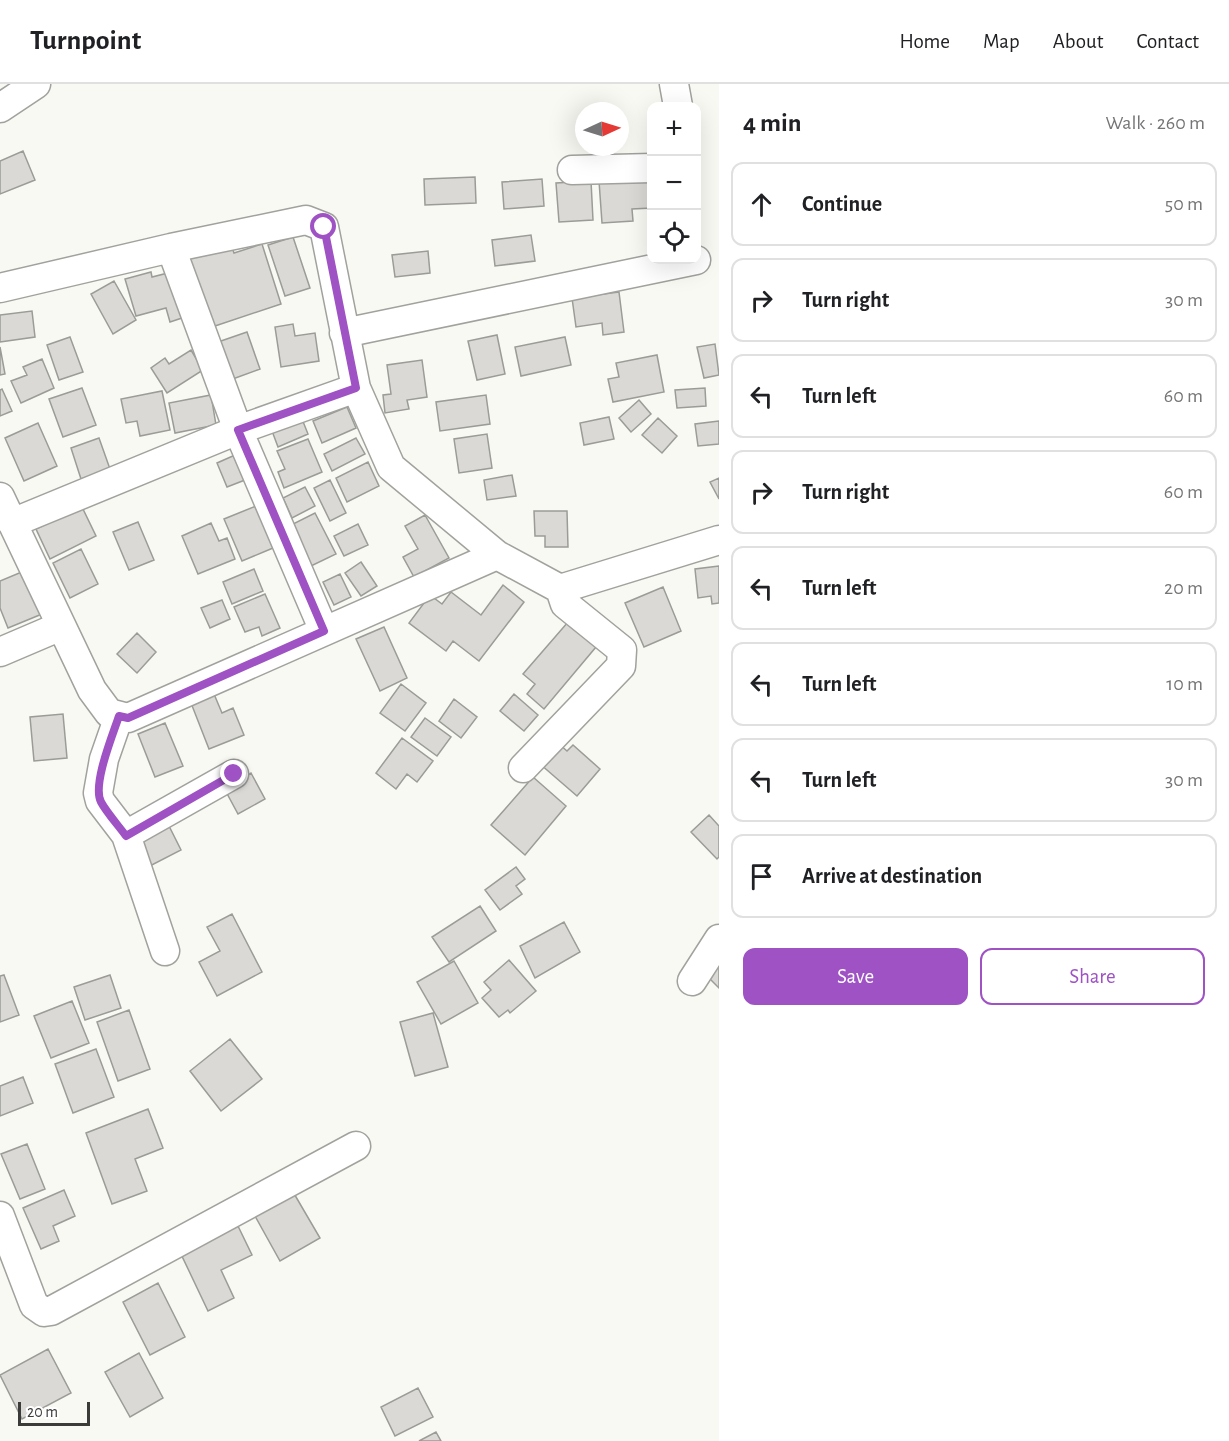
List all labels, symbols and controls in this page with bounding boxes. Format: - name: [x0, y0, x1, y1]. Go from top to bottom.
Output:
- text: Turnpoint: [30, 27, 141, 55]
- text: Home: [899, 31, 950, 52]
- text: Map: [983, 31, 1020, 52]
- text: About: [1053, 31, 1103, 52]
- text: Contact: [1136, 31, 1199, 52]
- north arrow: [575, 102, 629, 156]
- map controls: [647, 102, 701, 264]
- button: +: [647, 102, 701, 156]
- text: 4 min: [743, 110, 802, 136]
- text: Walk · 260 m: [1105, 113, 1205, 133]
- button: −: [647, 156, 701, 210]
- icon: ahead: [745, 188, 778, 221]
- text: Continue: [802, 193, 882, 215]
- text: 50 m: [1165, 194, 1203, 214]
- button: locate: [647, 210, 701, 264]
- route start: [310, 213, 336, 239]
- icon: right: [745, 284, 778, 317]
- text: Turn right: [802, 289, 889, 311]
- text: 30 m: [1165, 290, 1203, 310]
- icon: left: [745, 380, 778, 413]
- text: Turn left: [802, 385, 876, 407]
- text: 60 m: [1164, 386, 1203, 406]
- icon: right: [745, 476, 778, 509]
- text: Turn right: [802, 481, 889, 503]
- text: 60 m: [1164, 482, 1203, 502]
- icon: left: [745, 572, 778, 605]
- text: Turn left: [802, 577, 876, 599]
- text: 20 m: [1164, 578, 1203, 598]
- icon: left: [745, 668, 778, 701]
- text: Turn left: [802, 673, 876, 695]
- text: 10 m: [1166, 674, 1203, 694]
- route end: [220, 760, 246, 786]
- icon: left: [745, 764, 778, 797]
- text: Turn left: [802, 769, 876, 791]
- text: 30 m: [1165, 770, 1203, 790]
- icon: arrive: [745, 860, 778, 893]
- text: Arrive at destination: [802, 865, 982, 887]
- button: Save: [743, 948, 968, 1005]
- button: Share: [980, 948, 1205, 1005]
- scale bar: [18, 1399, 90, 1426]
- text: 20 m: [27, 1404, 58, 1420]

